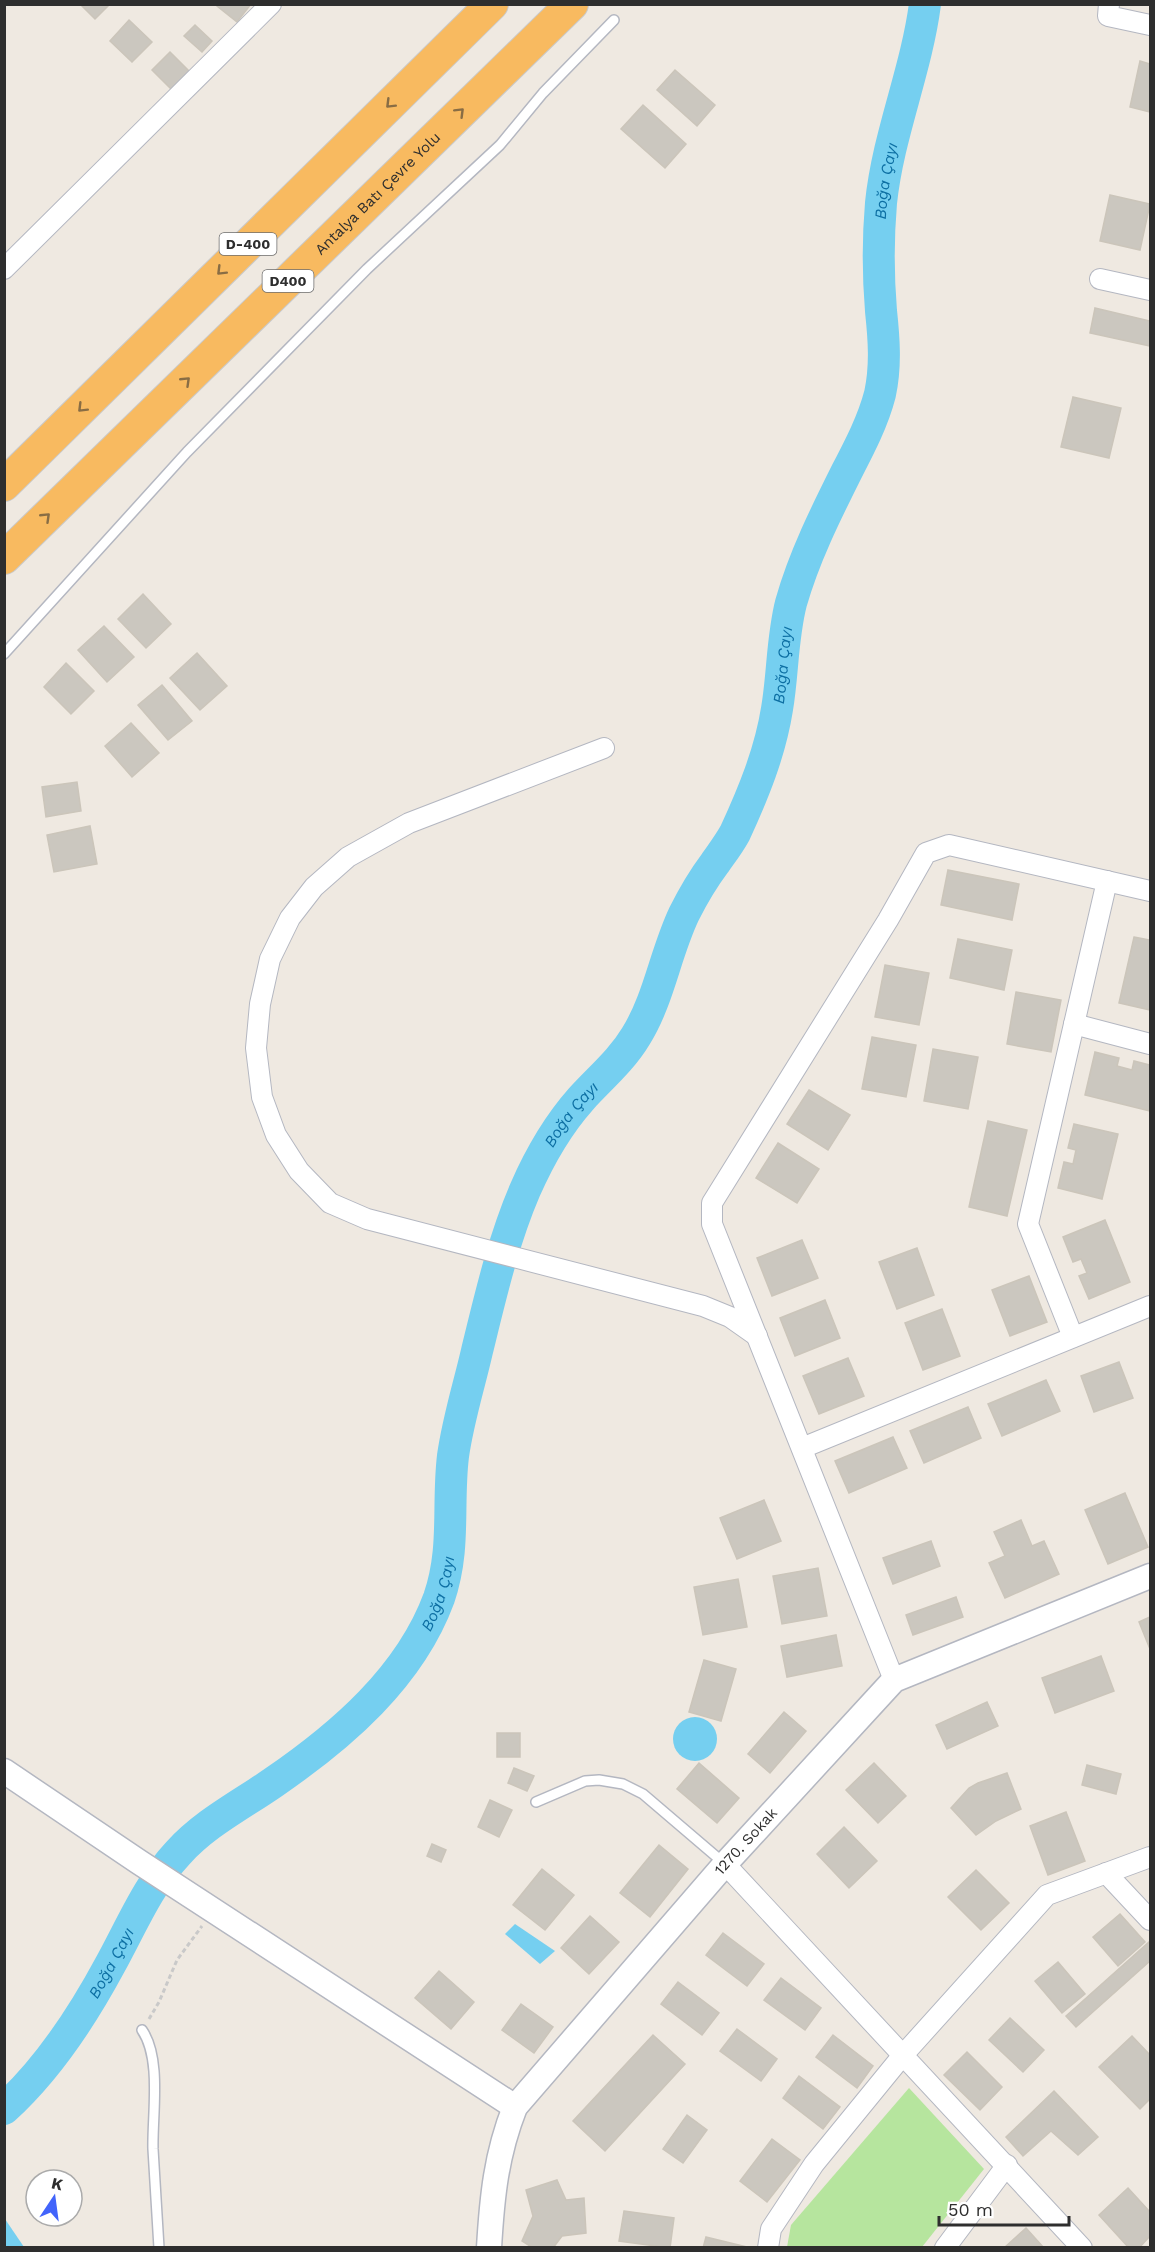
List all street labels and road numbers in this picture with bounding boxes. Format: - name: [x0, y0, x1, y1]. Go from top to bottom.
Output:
- street label: Antalya Batı Çevre Yolu: [311, 128, 444, 259]
- road number: D-400: [220, 233, 276, 255]
- road number: D400: [262, 270, 314, 292]
- street label: 1270. Sokak: [711, 1804, 781, 1879]

